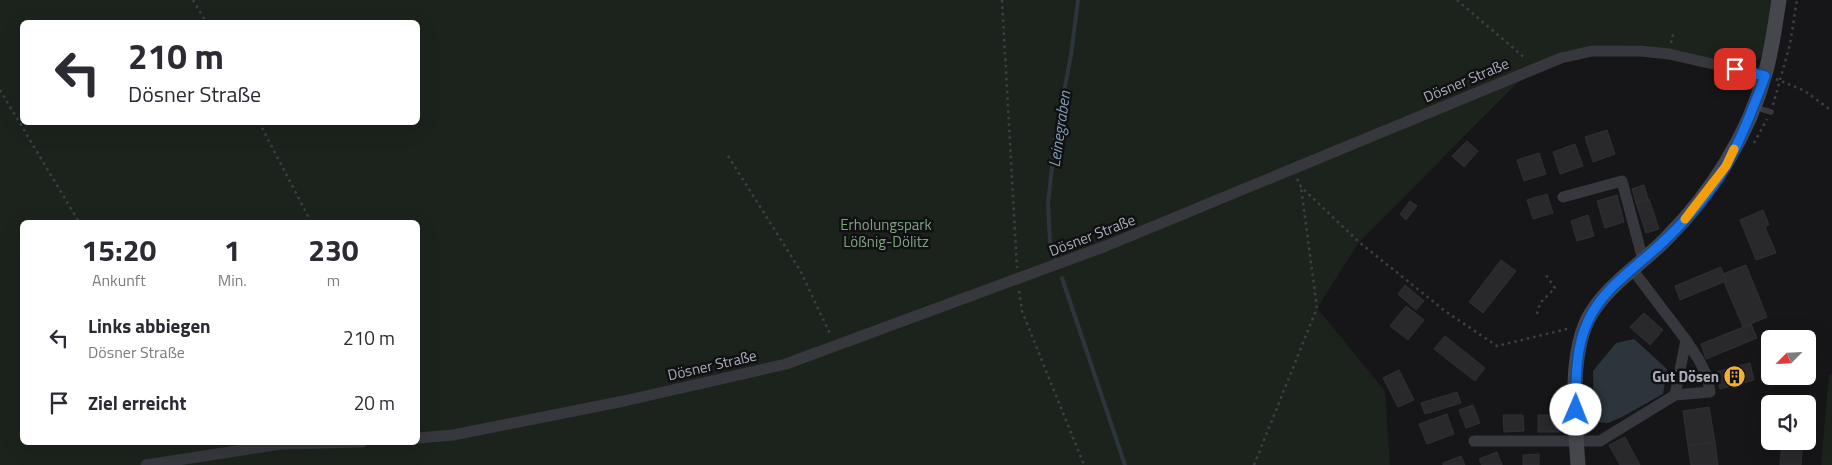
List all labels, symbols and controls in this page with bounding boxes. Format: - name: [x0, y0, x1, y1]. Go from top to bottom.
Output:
- text: 210 m: [128, 29, 224, 83]
- icon: left: [45, 40, 110, 105]
- pin: [1714, 48, 1756, 90]
- street label: Dösner Straße: [1420, 52, 1512, 108]
- icon: arrive: [1721, 55, 1749, 83]
- text: Dösner Straße: [128, 77, 261, 111]
- water label: Leinegraben: [1042, 88, 1076, 169]
- street label: Dösner Straße: [1045, 208, 1139, 262]
- park label: Erholungspark Lößnig-Dölitz: [840, 213, 932, 253]
- text: 15:20: [81, 227, 156, 273]
- text: 1: [224, 227, 241, 273]
- text: 230: [308, 227, 359, 273]
- text: Ankunft: [92, 268, 146, 292]
- text: Min.: [218, 268, 247, 292]
- text: m: [327, 268, 340, 292]
- text: Links abbiegen: [88, 311, 211, 340]
- text: 210 m: [343, 323, 395, 352]
- icon: left: [45, 324, 73, 352]
- north arrow: [1761, 330, 1816, 385]
- map controls: [1761, 330, 1816, 450]
- text: Dösner Straße: [88, 340, 185, 364]
- street label: Dösner Straße: [665, 344, 759, 386]
- building icon: Gut Dösen: [1723, 364, 1747, 388]
- place label: Gut Dösen: [1652, 365, 1719, 388]
- position arrow: [1549, 383, 1601, 435]
- text: Ziel erreicht: [88, 388, 186, 417]
- text: 20 m: [354, 388, 395, 417]
- icon: arrive: [45, 389, 73, 417]
- button: sound: [1761, 395, 1816, 450]

